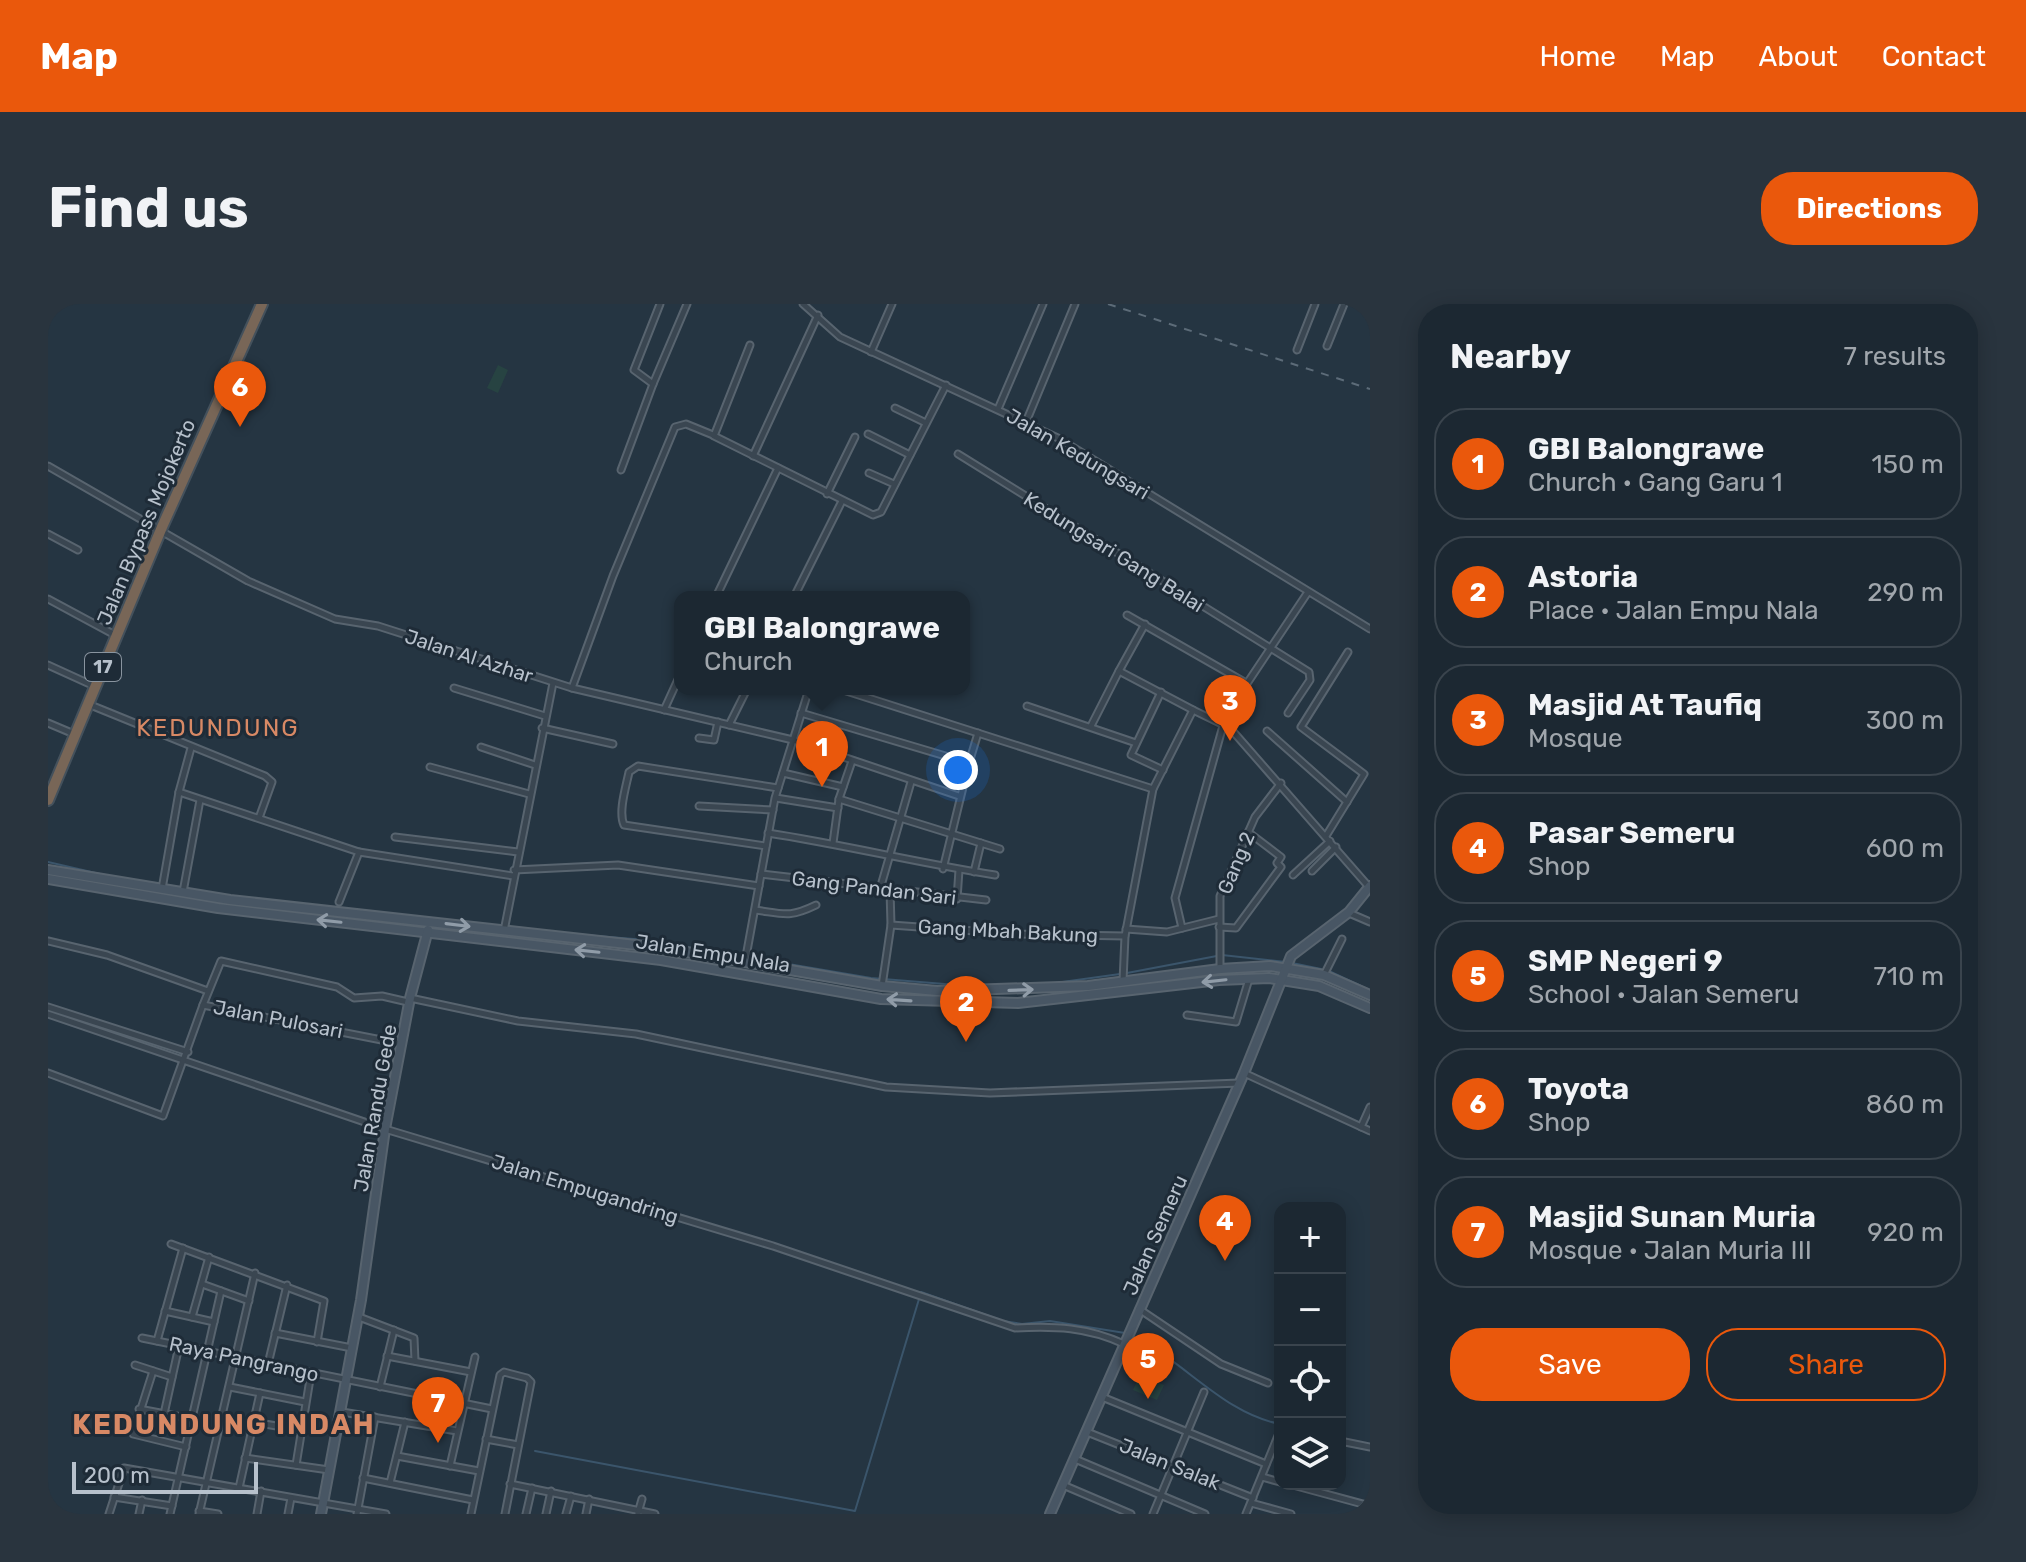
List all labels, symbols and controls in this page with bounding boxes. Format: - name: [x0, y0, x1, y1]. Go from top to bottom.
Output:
- text: Map: [40, 33, 118, 79]
- text: Home: [1539, 40, 1616, 73]
- text: Map: [1660, 40, 1714, 73]
- text: About: [1758, 40, 1838, 73]
- text: Contact: [1882, 40, 1986, 73]
- button: Directions: [1761, 172, 1978, 245]
- text: Find us: [48, 175, 249, 241]
- text: Nearby: [1450, 336, 1571, 377]
- text: 7 results: [1843, 341, 1946, 372]
- pin: 6: [214, 361, 266, 427]
- street label: Jalan Kedungsari: [1002, 403, 1154, 505]
- street label: Jalan Bypass Mojokerto: [92, 416, 200, 628]
- text: GBI Balongrawe: [1528, 431, 1764, 467]
- text: 1: [1472, 449, 1484, 480]
- text: 150 m: [1871, 449, 1944, 480]
- text: Church · Gang Garu 1: [1528, 467, 1783, 498]
- street label: Kedungsari Gang Balai: [1019, 487, 1209, 617]
- text: Astoria: [1528, 559, 1638, 595]
- text: 2: [1470, 577, 1486, 608]
- text: 290 m: [1867, 577, 1944, 608]
- popup: [674, 591, 970, 695]
- text: Place · Jalan Empu Nala: [1528, 595, 1819, 626]
- text: GBI Balongrawe: [704, 610, 940, 646]
- street label: Jalan Al Azhar: [402, 624, 536, 688]
- text: Church: [704, 646, 793, 677]
- road number: 17: [85, 653, 121, 681]
- pin: 3: [1204, 675, 1256, 741]
- text: Masjid At Taufiq: [1528, 687, 1762, 723]
- text: 3: [1469, 705, 1487, 736]
- text: 300 m: [1866, 705, 1944, 736]
- district label: KEDUNDUNG: [136, 714, 300, 742]
- pin: 1: [796, 721, 848, 787]
- text: Mosque: [1528, 723, 1623, 754]
- your location: [938, 750, 978, 790]
- text: Pasar Semeru: [1528, 815, 1735, 851]
- street label: Gang 2: [1212, 828, 1260, 898]
- text: 4: [1469, 833, 1487, 864]
- text: 600 m: [1866, 833, 1944, 864]
- text: Shop: [1528, 851, 1590, 882]
- street label: Gang Pandan Sari: [790, 866, 958, 910]
- one-way arrow: [316, 913, 343, 928]
- street label: Gang Mbah Bakung: [917, 914, 1099, 948]
- one-way arrow: [444, 918, 471, 933]
- street label: Jalan Empu Nala: [634, 929, 792, 977]
- one-way arrow: [574, 943, 601, 958]
- text: SMP Negeri 9: [1528, 943, 1723, 979]
- text: 5: [1470, 961, 1486, 992]
- text: 710 m: [1874, 961, 1944, 992]
- one-way arrow: [1201, 973, 1228, 988]
- pin: 2: [940, 976, 992, 1042]
- text: School · Jalan Semeru: [1528, 979, 1799, 1010]
- one-way arrow: [1007, 983, 1034, 998]
- one-way arrow: [886, 992, 913, 1007]
- street label: Jalan Pulosari: [211, 995, 345, 1043]
- street label: Jalan Randu Gede: [348, 1022, 402, 1194]
- text: Toyota: [1528, 1071, 1629, 1107]
- text: 6: [1470, 1089, 1486, 1120]
- text: 860 m: [1866, 1089, 1944, 1120]
- text: Shop: [1528, 1107, 1590, 1138]
- street label: Jalan Empugandring: [489, 1149, 681, 1229]
- street label: Jalan Semeru: [1118, 1171, 1192, 1299]
- pin: 4: [1199, 1195, 1251, 1261]
- text: Masjid Sunan Muria: [1528, 1199, 1816, 1235]
- map controls: [1274, 1202, 1346, 1490]
- button: +: [1274, 1202, 1346, 1274]
- text: 7: [1471, 1217, 1485, 1248]
- text: 920 m: [1867, 1217, 1944, 1248]
- text: Mosque · Jalan Muria III: [1528, 1235, 1812, 1266]
- button: −: [1274, 1274, 1346, 1346]
- button: Save: [1450, 1328, 1690, 1401]
- button: Share: [1706, 1328, 1946, 1401]
- street label: Raya Pangrango: [167, 1331, 321, 1387]
- pin: 5: [1122, 1333, 1174, 1399]
- button: locate: [1274, 1346, 1346, 1418]
- pin: 7: [412, 1377, 464, 1443]
- district label: KEDUNDUNG INDAH: [72, 1408, 376, 1441]
- button: layers: [1274, 1418, 1346, 1490]
- street label: Jalan Salak: [1116, 1433, 1224, 1495]
- scale bar: [72, 1458, 258, 1494]
- text: 200 m: [84, 1462, 150, 1489]

